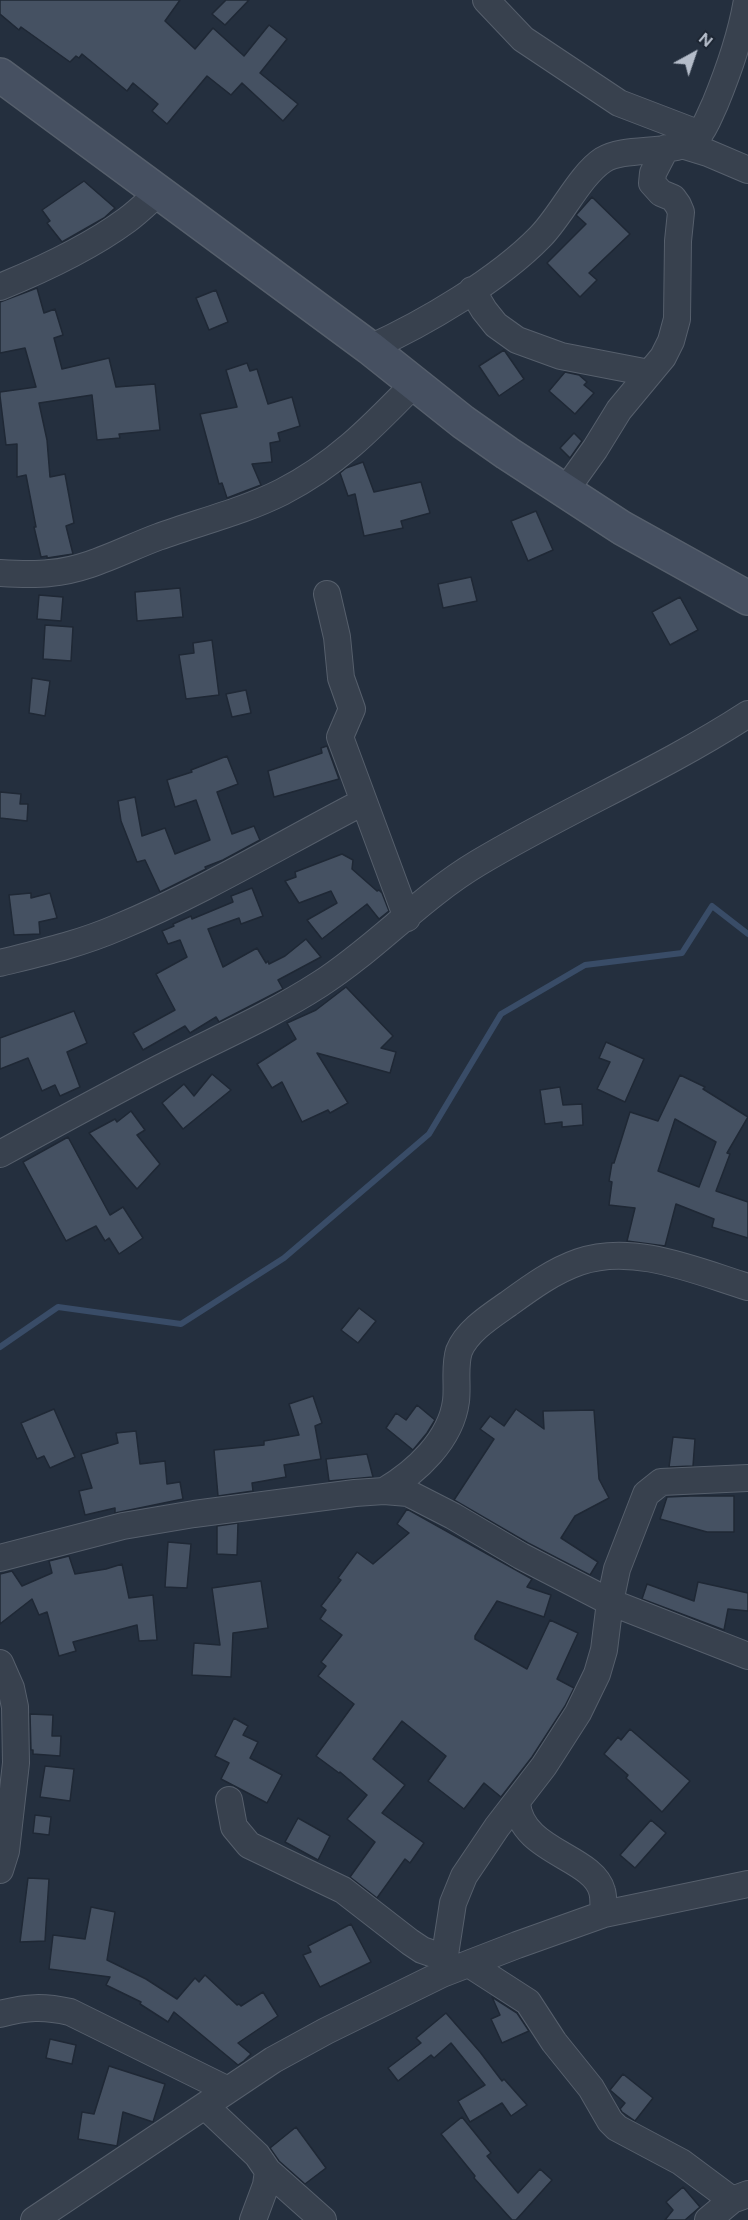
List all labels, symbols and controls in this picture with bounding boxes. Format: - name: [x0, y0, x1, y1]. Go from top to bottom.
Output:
- north arrow: [664, 24, 724, 84]
- text: N: [695, 29, 717, 51]

